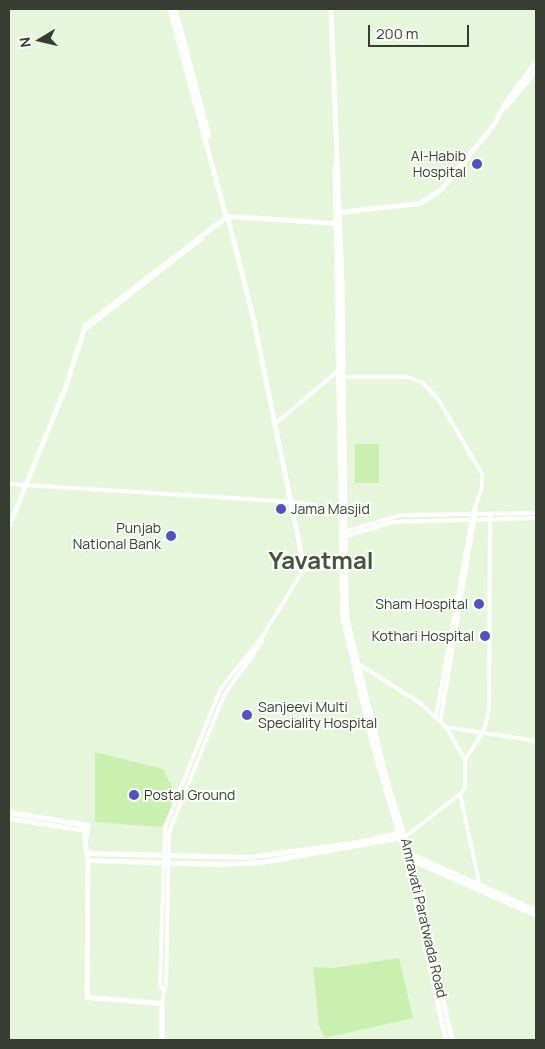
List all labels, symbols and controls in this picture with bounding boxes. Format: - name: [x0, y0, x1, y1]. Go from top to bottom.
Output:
- north arrow: [15, 15, 65, 65]
- scale bar: [370, 15, 471, 47]
- text: 200 m: [376, 23, 419, 44]
- text: N: [15, 36, 35, 49]
- place label: Al-Habib Hospital: [411, 148, 466, 180]
- marker: Al-Habib Hospital: [470, 157, 484, 171]
- place label: Jama Masjid: [291, 501, 370, 517]
- marker: Jama Masjid: [275, 503, 287, 515]
- place label: Punjab National Bank: [73, 520, 161, 552]
- marker: Punjab National Bank: [165, 530, 177, 542]
- district label: Yavatmal: [269, 546, 373, 574]
- place label: Sham Hospital: [375, 596, 468, 612]
- marker: Sham Hospital: [472, 597, 486, 611]
- place label: Kothari Hospital: [372, 628, 474, 644]
- marker: Kothari Hospital: [478, 629, 492, 643]
- place label: Sanjeevi Multi Speciality Hospital: [258, 699, 377, 732]
- marker: Sanjeevi Multi Speciality Hospital: [240, 708, 254, 722]
- place label: Postal Ground: [144, 787, 235, 803]
- marker: Postal Ground: [128, 789, 140, 801]
- street label: Amravati Paratwada Road: [397, 837, 451, 999]

